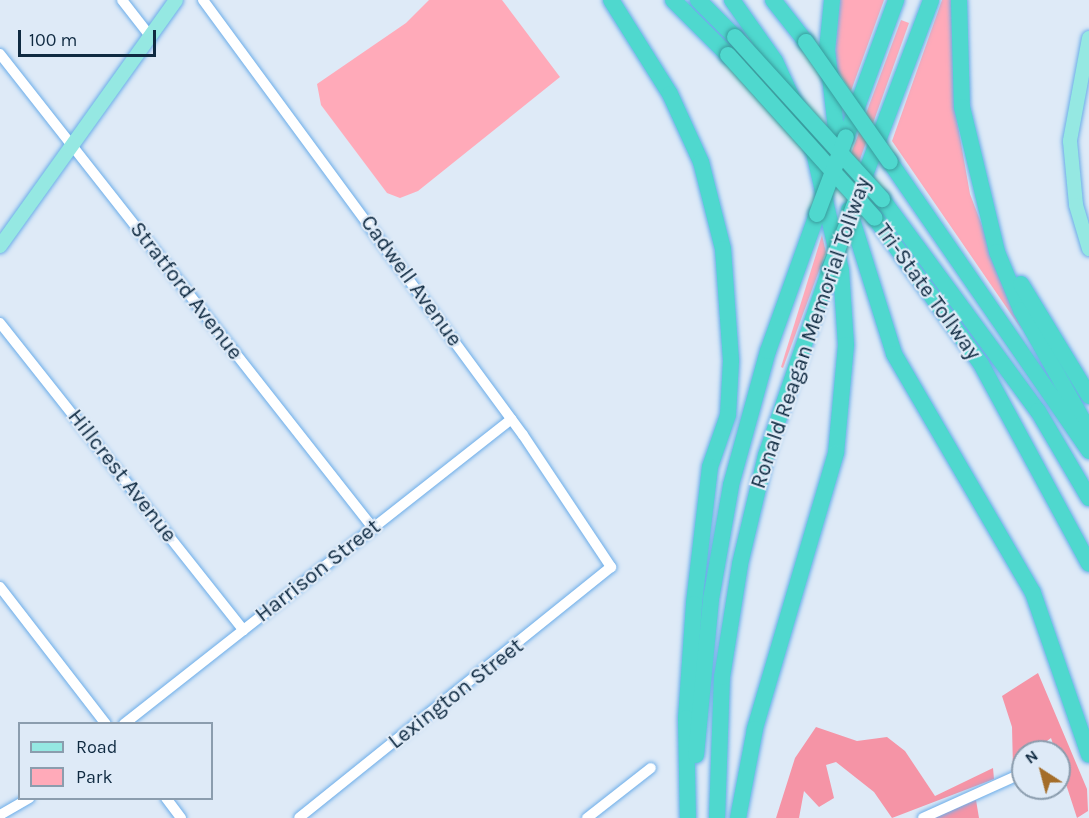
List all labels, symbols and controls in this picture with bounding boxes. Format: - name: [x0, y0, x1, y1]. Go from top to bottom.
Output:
- scale bar: [21, 18, 159, 56]
- text: 100 m: [29, 29, 77, 51]
- street label: Ronald Reagan Memorial Tollway: [745, 174, 877, 492]
- street label: Cadwell Avenue: [355, 210, 467, 352]
- street label: Stratford Avenue: [124, 217, 248, 365]
- street label: Tri-State Tollway: [870, 219, 986, 365]
- street label: Hillcrest Avenue: [62, 404, 182, 548]
- street label: Harrison Street: [250, 514, 386, 628]
- street label: Lexington Street: [383, 633, 529, 755]
- legend: [18, 722, 213, 800]
- text: Road: [76, 736, 117, 758]
- north arrow: [1011, 740, 1071, 800]
- text: N: [1021, 746, 1042, 768]
- text: Park: [76, 766, 113, 788]

